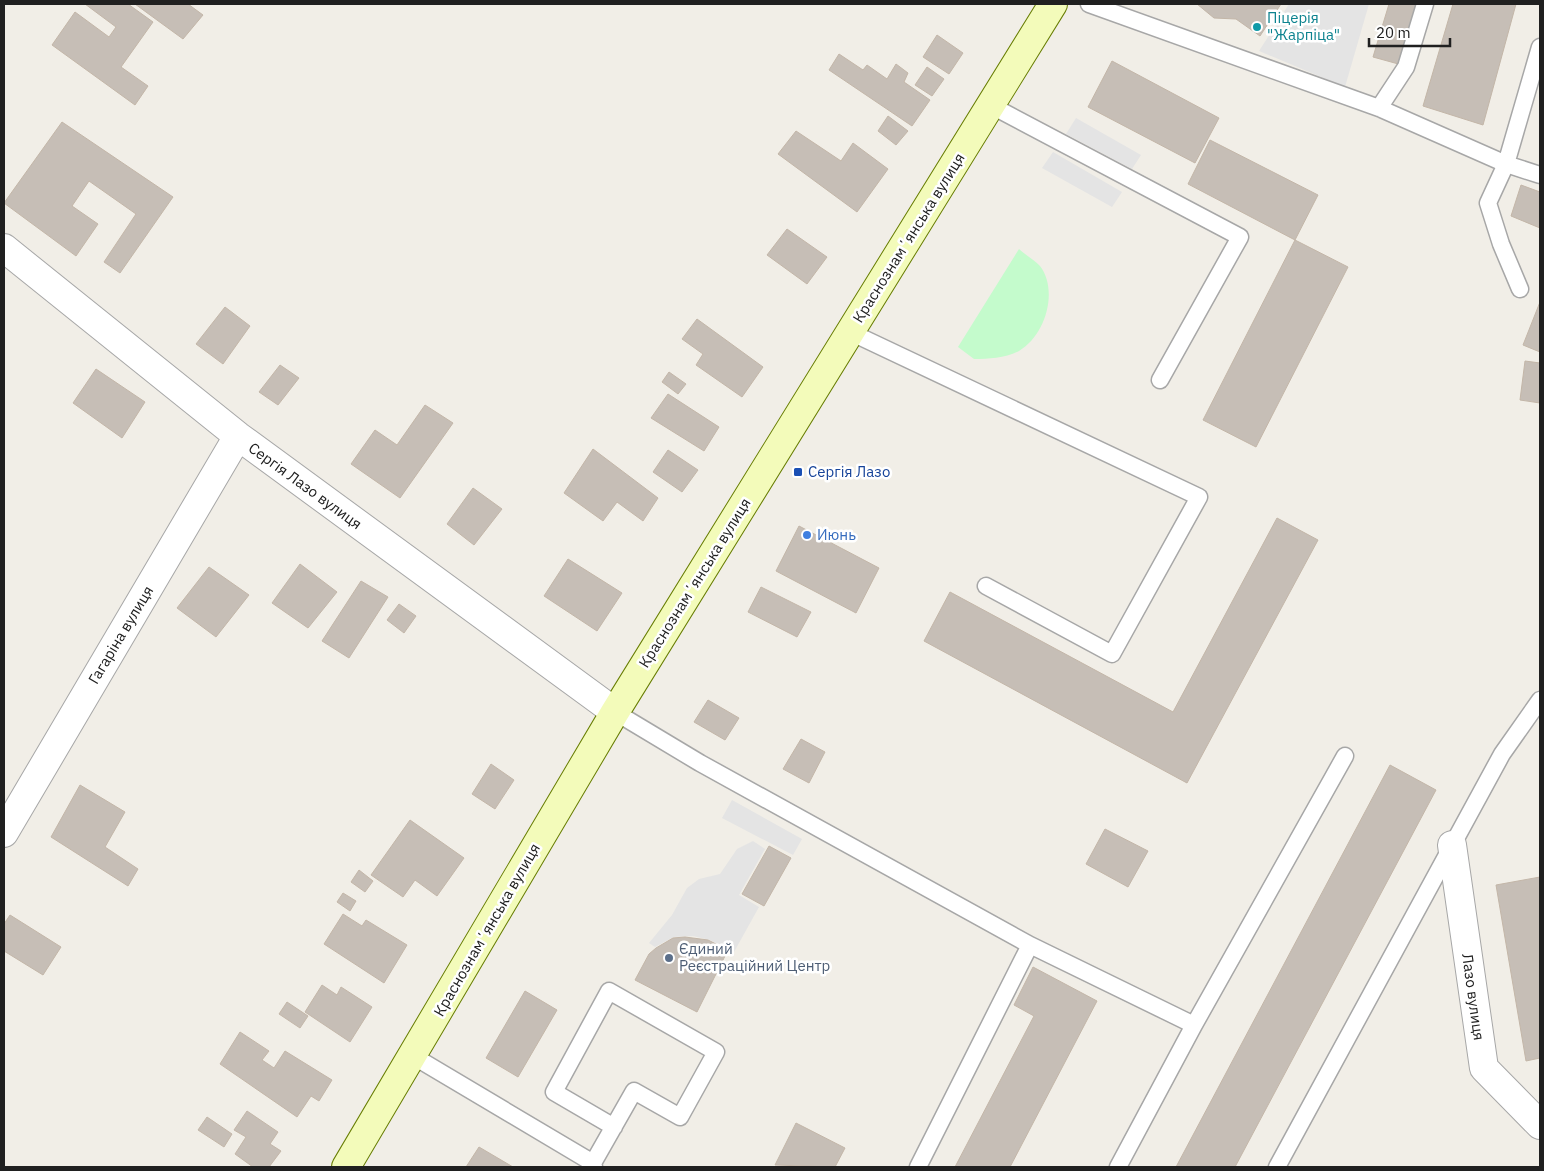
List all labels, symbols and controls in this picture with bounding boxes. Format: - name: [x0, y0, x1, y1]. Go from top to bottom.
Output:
- place label: Піцерія "Жарпіца": [1267, 8, 1340, 44]
- scale bar: [1369, 15, 1450, 47]
- marker: Піцерія "Жарпіца": [1251, 21, 1263, 33]
- text: 20 m: [1376, 23, 1411, 42]
- street label: Краснознамʼянська вулиця: [848, 149, 969, 326]
- street label: Сергія Лазо вулиця: [245, 438, 366, 533]
- place label: Сергія Лазо: [808, 462, 890, 481]
- marker: Сергія Лазо: [792, 466, 804, 478]
- street label: Краснознамʼянська вулиця: [634, 494, 755, 671]
- place label: Июнь: [817, 525, 856, 544]
- marker: Июнь: [801, 529, 813, 541]
- street label: Гагаріна вулиця: [84, 582, 157, 687]
- street label: Краснознамʼянська вулиця: [429, 840, 544, 1020]
- place label: Єдиний Реєстраційний Центр: [679, 939, 830, 975]
- marker: Єдиний Реєстраційний Центр: [663, 952, 675, 964]
- street label: Лазо вулиця: [1458, 952, 1489, 1042]

